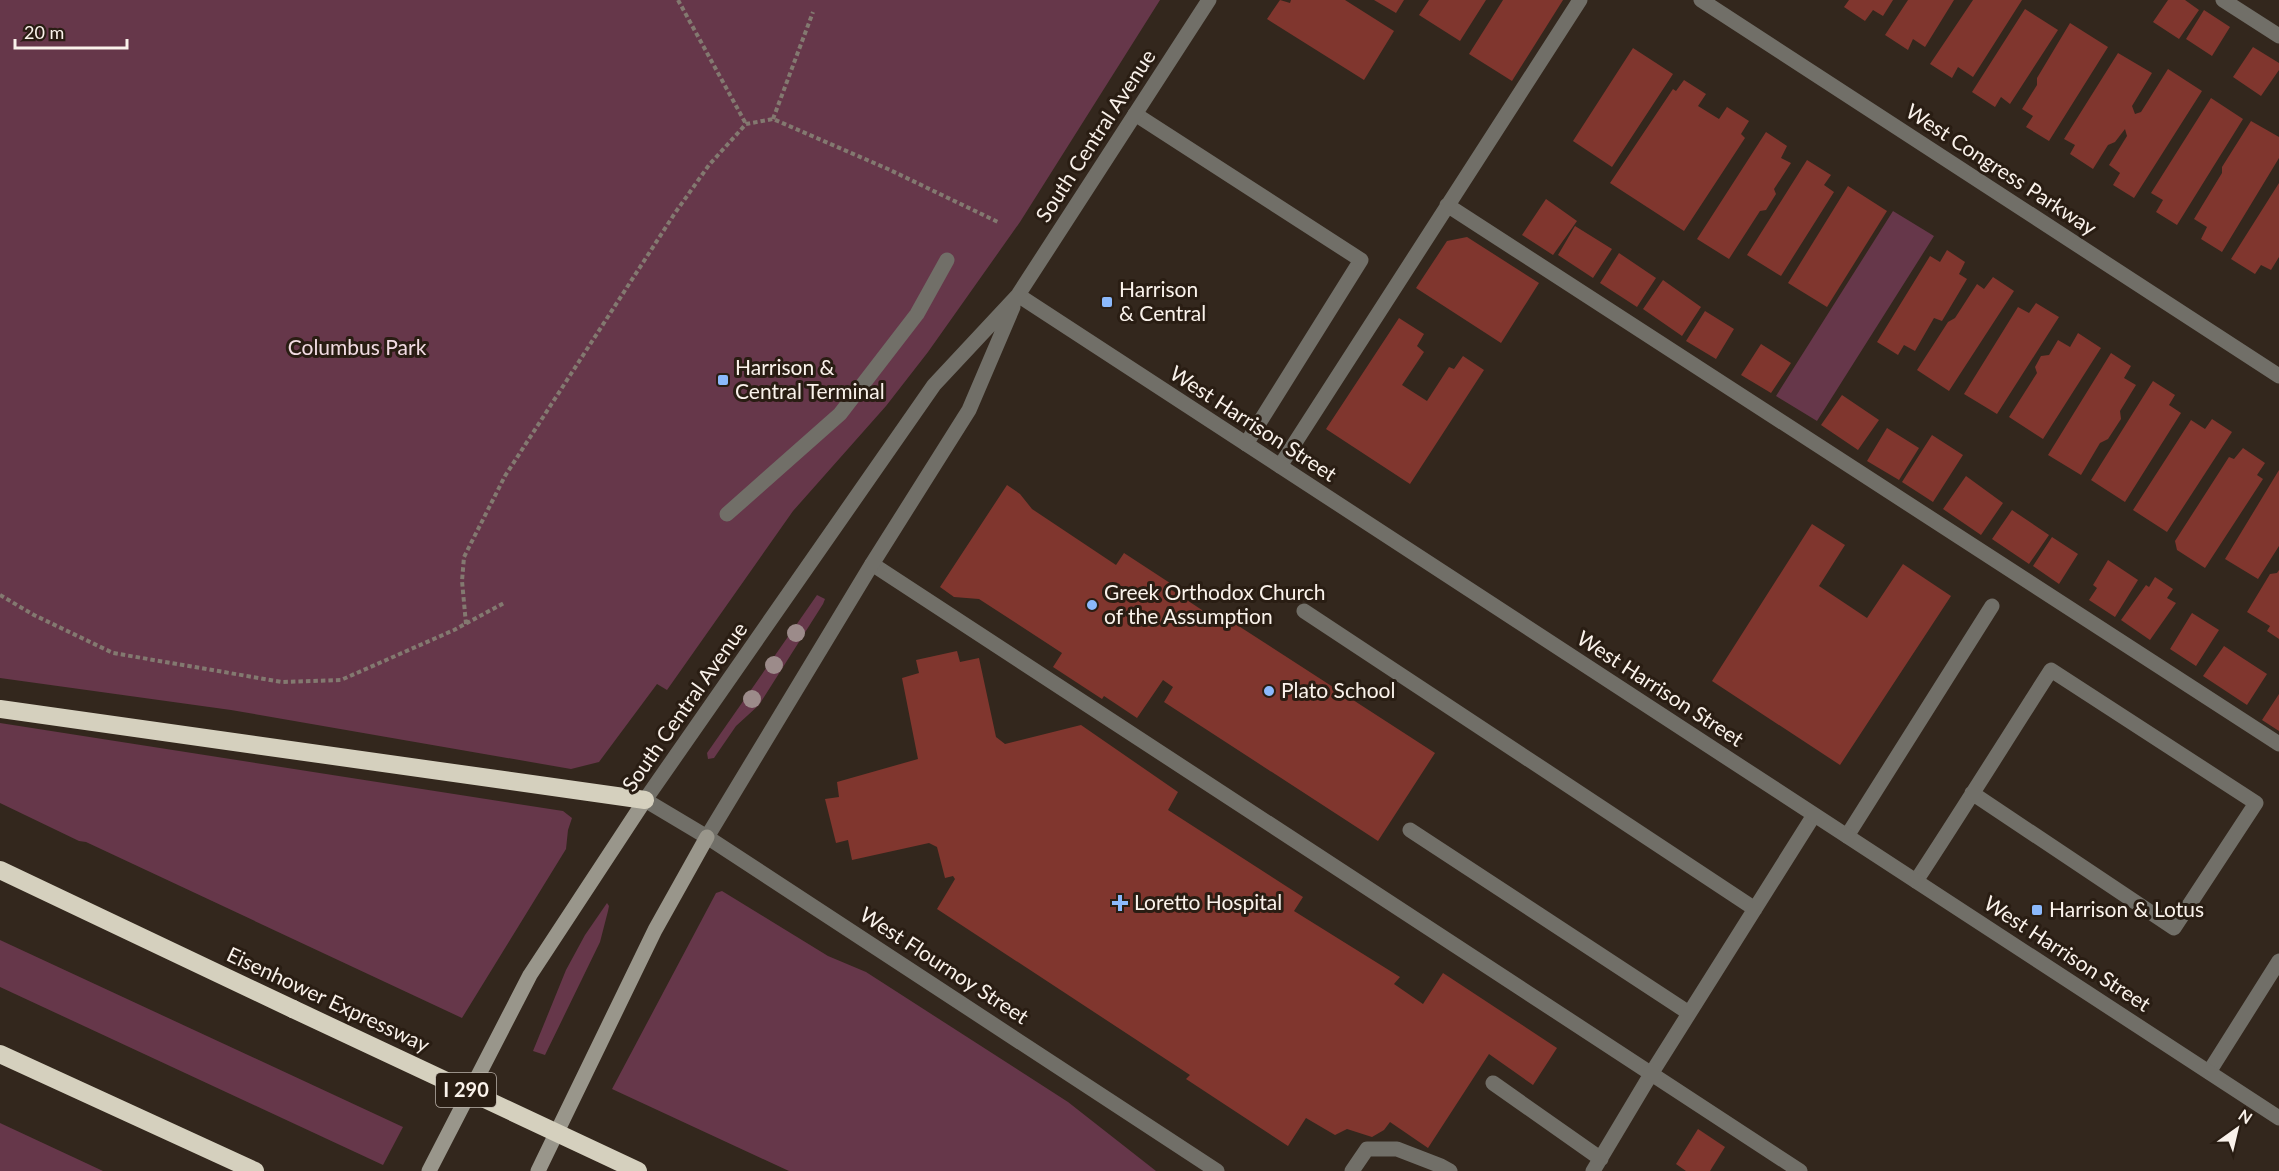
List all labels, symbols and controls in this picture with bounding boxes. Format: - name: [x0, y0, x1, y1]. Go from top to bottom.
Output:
- scale bar: [15, 12, 128, 50]
- text: 20 m: [24, 21, 64, 43]
- street label: South Central Avenue: [1030, 44, 1160, 226]
- street label: West Congress Parkway: [1902, 98, 2102, 240]
- place label: Harrison & Central: [1119, 276, 1206, 325]
- marker: Harrison & Central: [1100, 295, 1114, 309]
- park label: Columbus Park: [288, 334, 427, 359]
- place label: Harrison & Central Terminal: [735, 354, 885, 403]
- street label: West Harrison Street: [1166, 360, 1342, 486]
- marker: Harrison & Central Terminal: [716, 373, 730, 387]
- place label: Greek Orthodox Church of the Assumption: [1104, 579, 1325, 628]
- marker: Greek Orthodox Church of the Assumption: [1085, 598, 1099, 612]
- street label: South Central Avenue: [616, 617, 752, 795]
- street label: West Harrison Street: [1573, 625, 1749, 751]
- place label: Plato School: [1281, 677, 1395, 702]
- marker: Plato School: [1262, 684, 1276, 698]
- place label: Loretto Hospital: [1134, 889, 1282, 914]
- street label: West Harrison Street: [1980, 890, 2156, 1016]
- marker: Loretto Hospital: [1111, 894, 1129, 912]
- place label: Harrison & Lotus: [2049, 896, 2204, 921]
- street label: West Flournoy Street: [856, 901, 1034, 1029]
- marker: Harrison & Lotus: [2030, 903, 2044, 917]
- street label: Eisenhower Expressway: [223, 941, 434, 1057]
- road number: I 290: [436, 1073, 496, 1107]
- north arrow: [2207, 1099, 2267, 1159]
- text: N: [2235, 1105, 2256, 1127]

